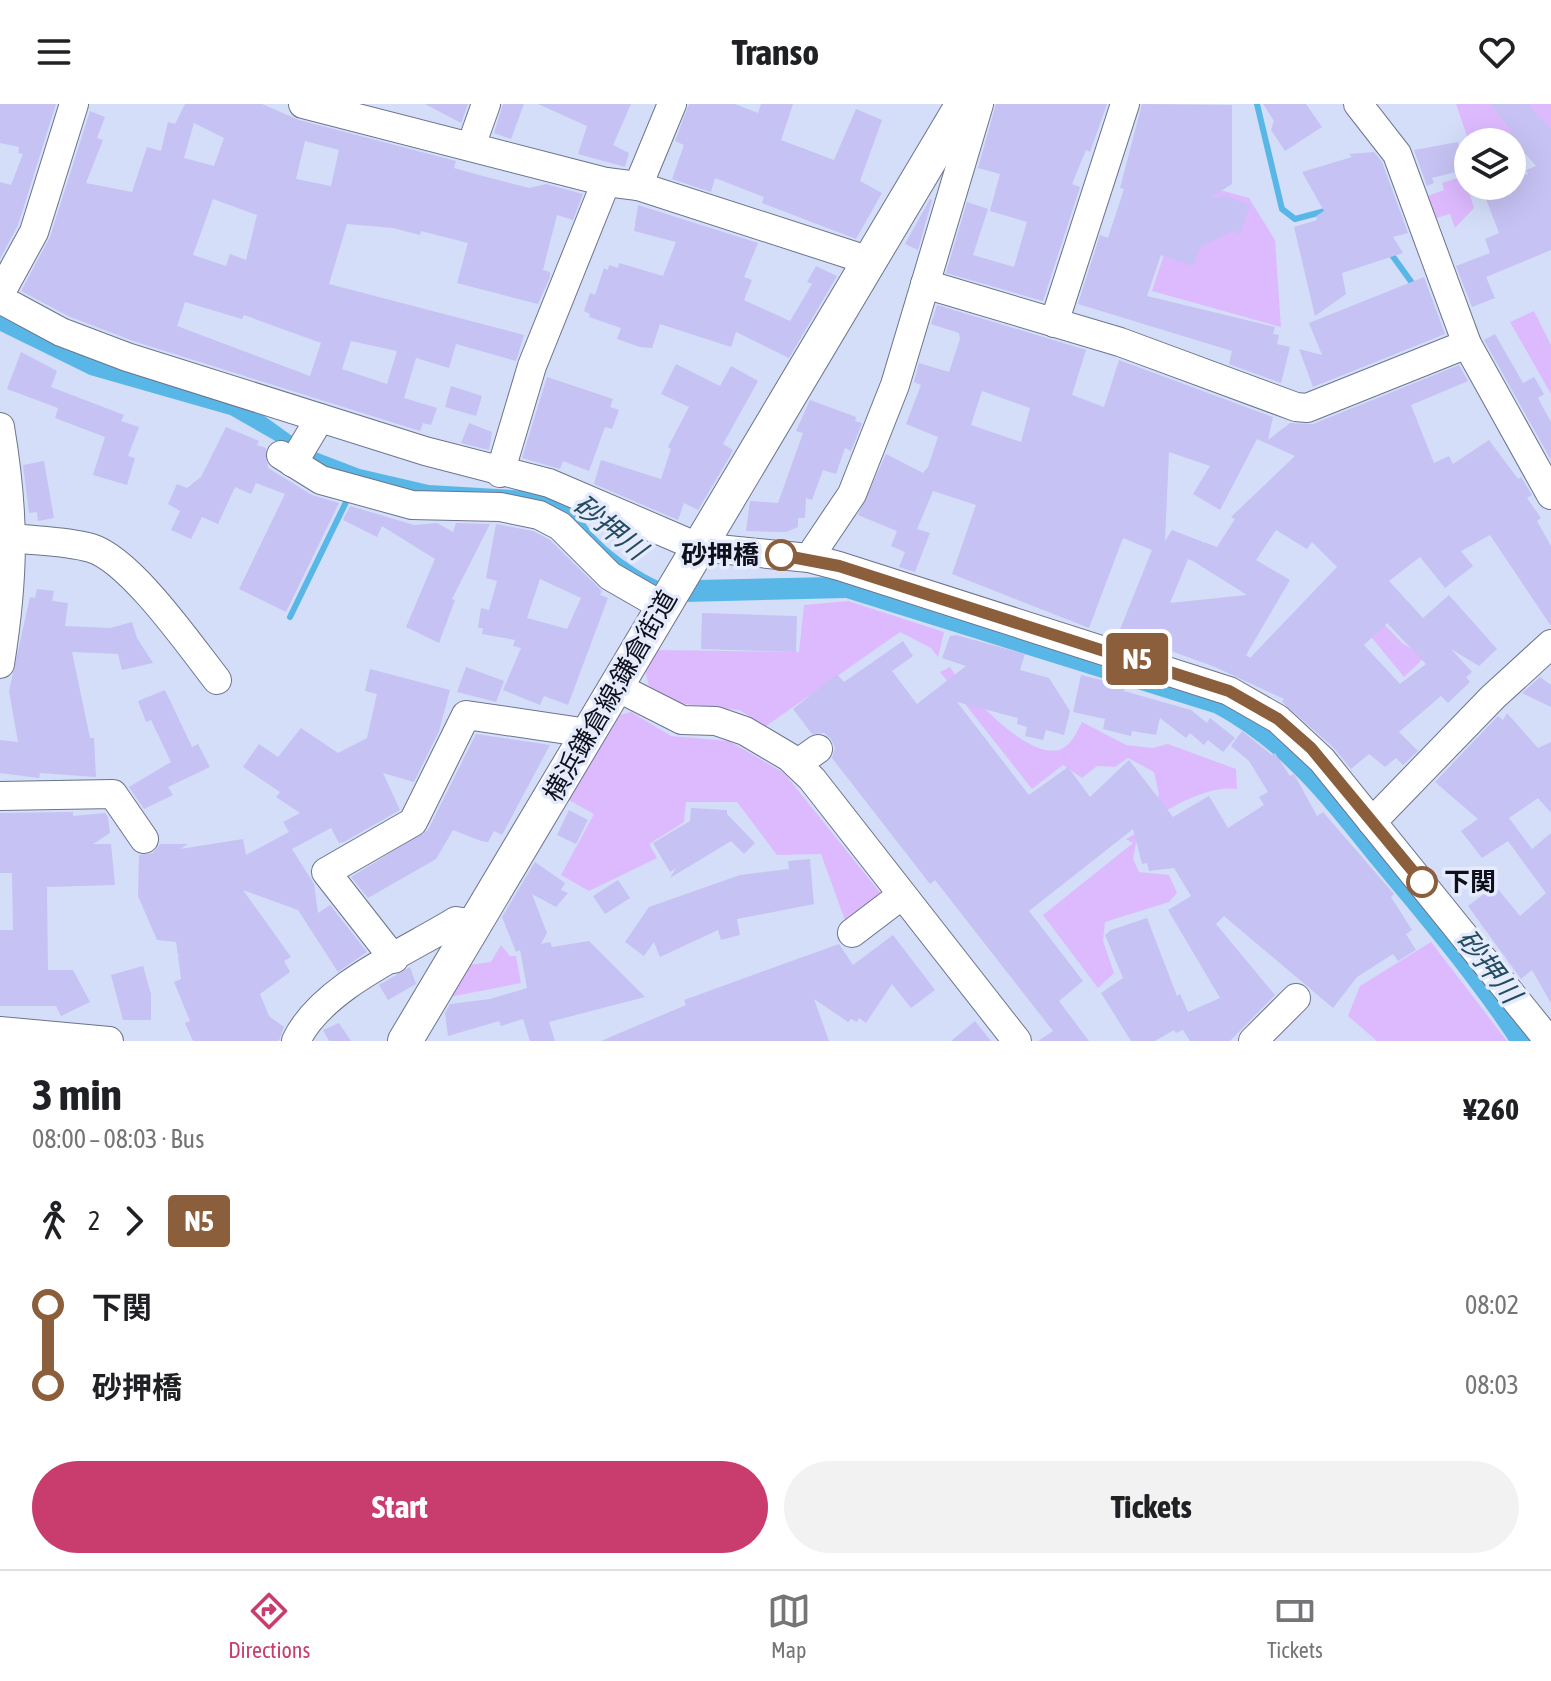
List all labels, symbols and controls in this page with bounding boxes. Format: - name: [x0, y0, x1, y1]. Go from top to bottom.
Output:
- icon: menu: [32, 30, 76, 74]
- icon: heart: [1475, 30, 1519, 74]
- text: Transo: [732, 31, 819, 73]
- map controls: [1454, 128, 1526, 200]
- button: layers: [1454, 128, 1526, 200]
- water label: 砂押川: [567, 488, 655, 568]
- place label: 砂押橋: [681, 540, 759, 570]
- marker: 砂押橋: [766, 540, 796, 570]
- street label: 横浜鎌倉線;鎌倉街道: [537, 585, 683, 807]
- line badge: N5: [1101, 633, 1173, 685]
- text: N5: [1122, 643, 1152, 675]
- marker: 下関: [1407, 867, 1437, 897]
- place label: 下関: [1444, 867, 1496, 897]
- water label: 砂押川: [1451, 923, 1529, 1011]
- text: 3 min: [32, 1069, 122, 1119]
- text: ¥260: [1463, 1092, 1519, 1126]
- text: 08:00 – 08:03 · Bus: [32, 1124, 204, 1154]
- icon: walk: [32, 1199, 76, 1243]
- icon: forward: [112, 1199, 156, 1243]
- text: N5: [184, 1205, 214, 1237]
- text: 2: [88, 1206, 100, 1236]
- text: 下関: [92, 1290, 152, 1324]
- text: 08:02: [1465, 1290, 1519, 1320]
- text: 砂押橋: [92, 1370, 182, 1404]
- text: 08:03: [1465, 1370, 1519, 1400]
- button: Start: [32, 1461, 768, 1553]
- button: Tickets: [784, 1461, 1519, 1553]
- tab: Directions: [228, 1589, 310, 1663]
- tab: Map: [767, 1589, 811, 1663]
- tab: Tickets: [1267, 1589, 1323, 1663]

